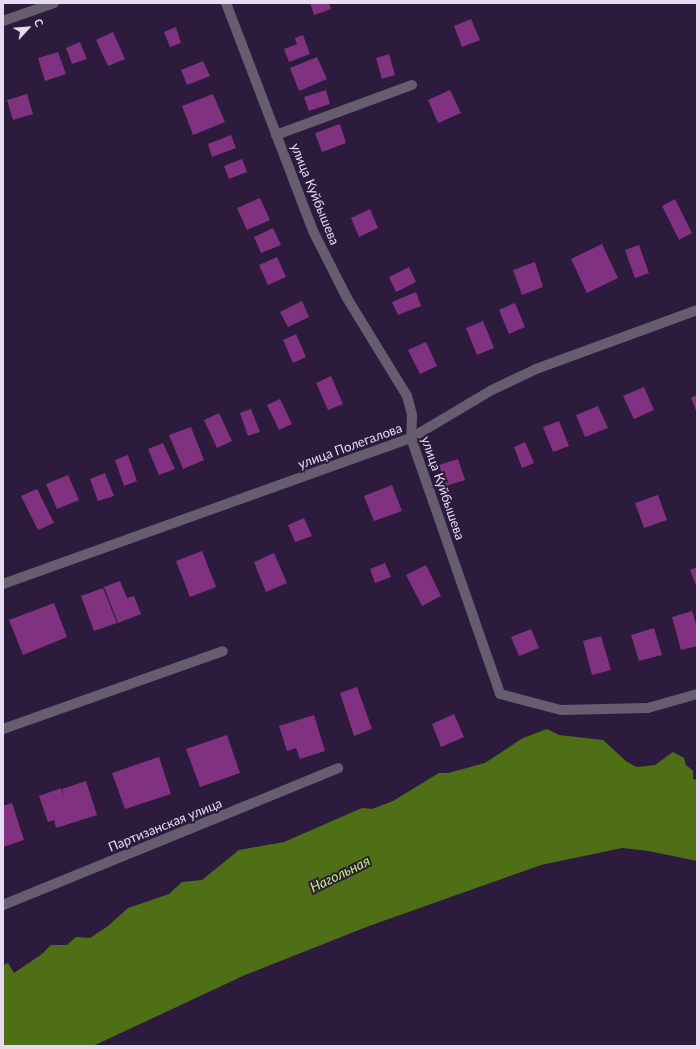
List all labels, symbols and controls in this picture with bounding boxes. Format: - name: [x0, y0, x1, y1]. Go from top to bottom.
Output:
- north arrow: [8, 8, 48, 48]
- text: С: [32, 16, 47, 29]
- street label: улица Куйбышева: [287, 141, 343, 247]
- street label: улица Полегалова: [296, 420, 404, 472]
- street label: улица Куйбышева: [418, 434, 468, 542]
- street label: Партизанская улица: [106, 795, 224, 855]
- water label: Нагольная: [307, 852, 373, 896]

